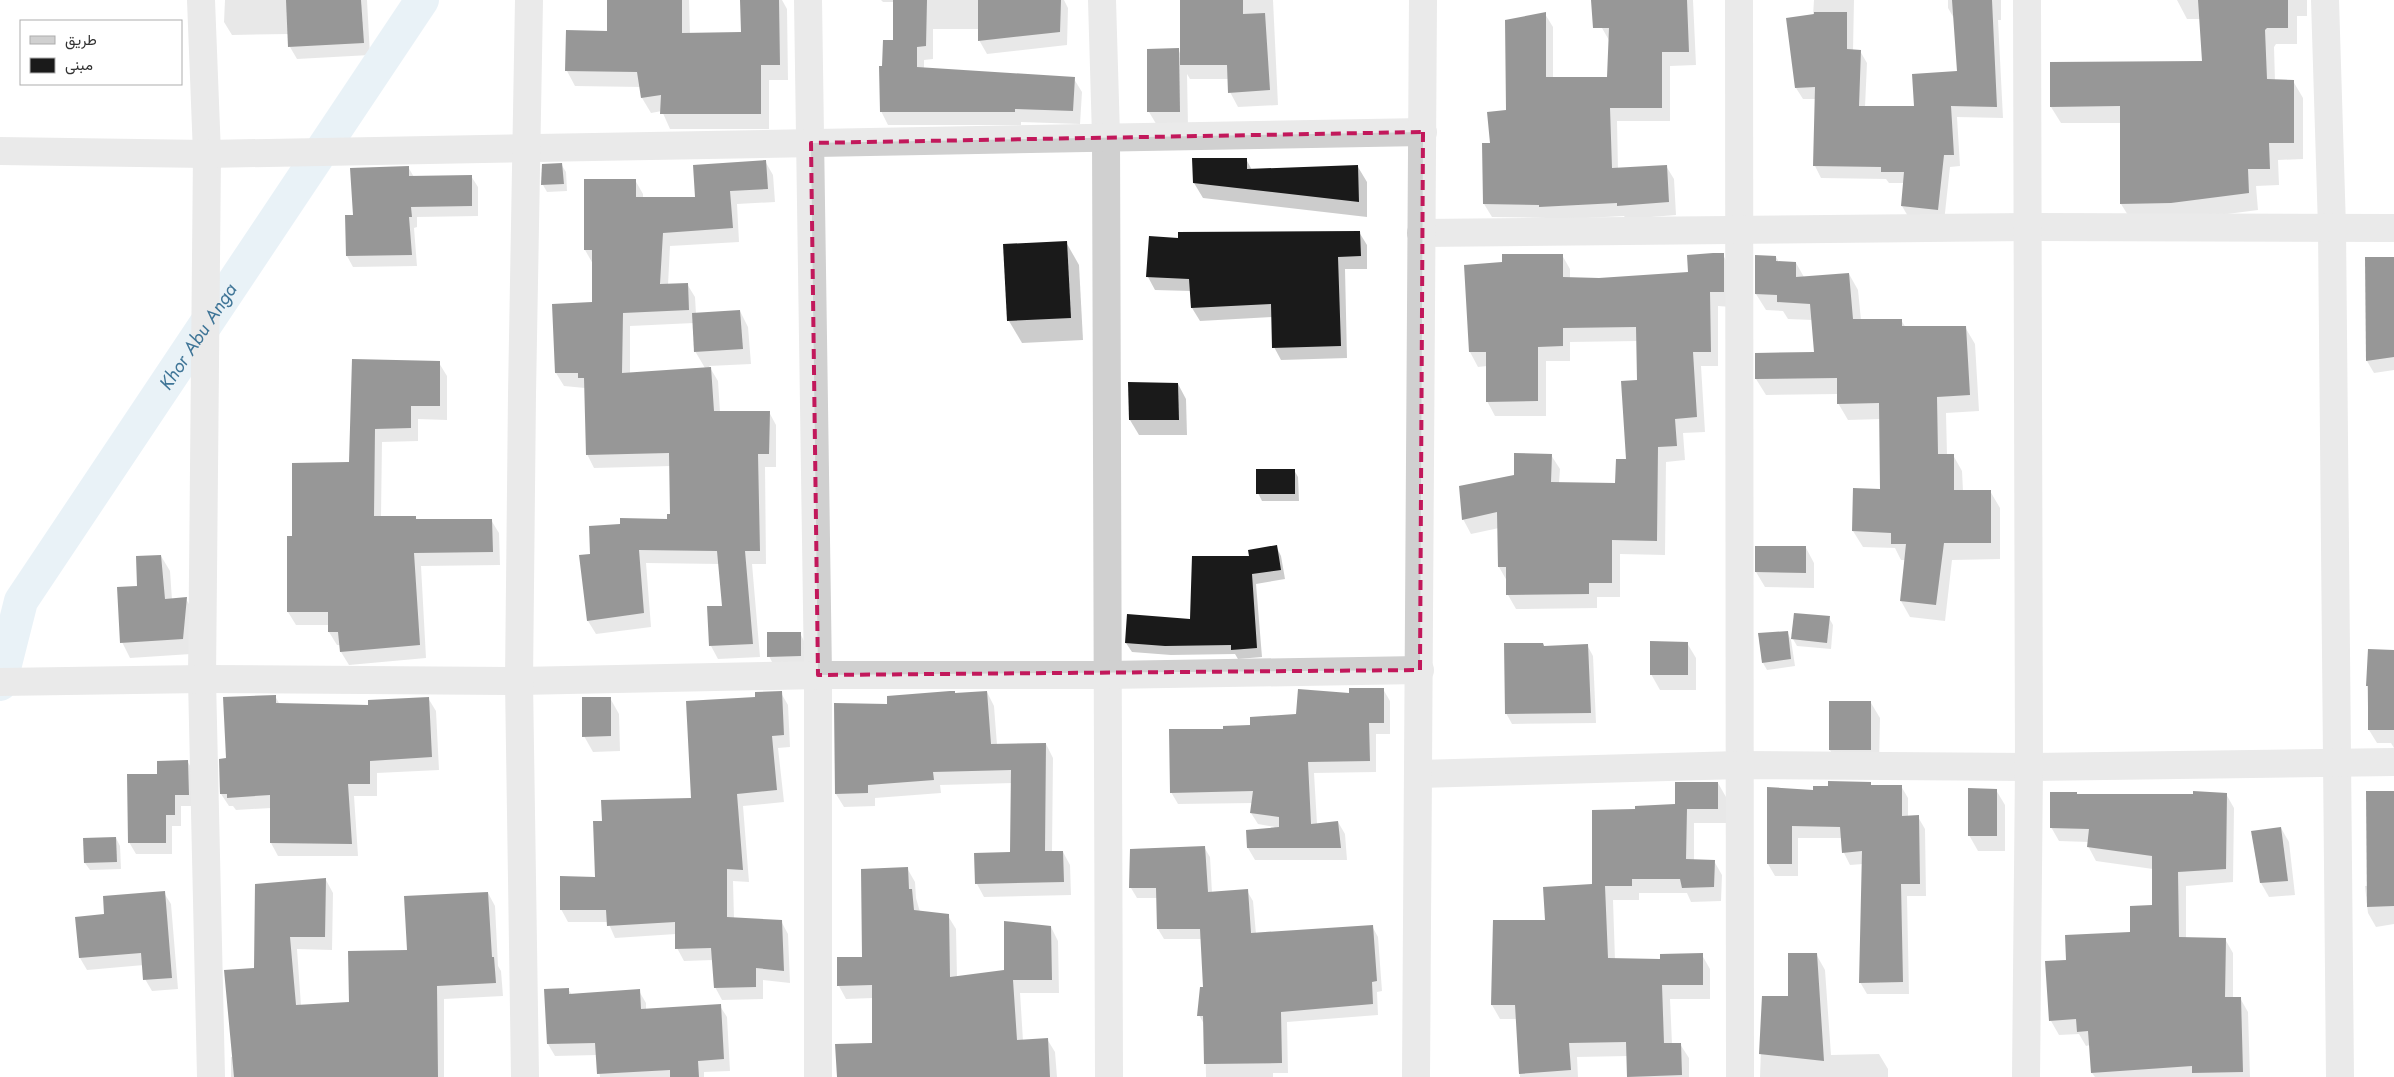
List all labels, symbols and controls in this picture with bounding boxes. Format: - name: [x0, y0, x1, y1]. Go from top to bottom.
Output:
- legend: [20, 20, 182, 85]
- text: طريق: [65, 29, 97, 51]
- text: مبنى: [65, 54, 93, 76]
- water label: Khor Abu Anga: [153, 277, 244, 395]

